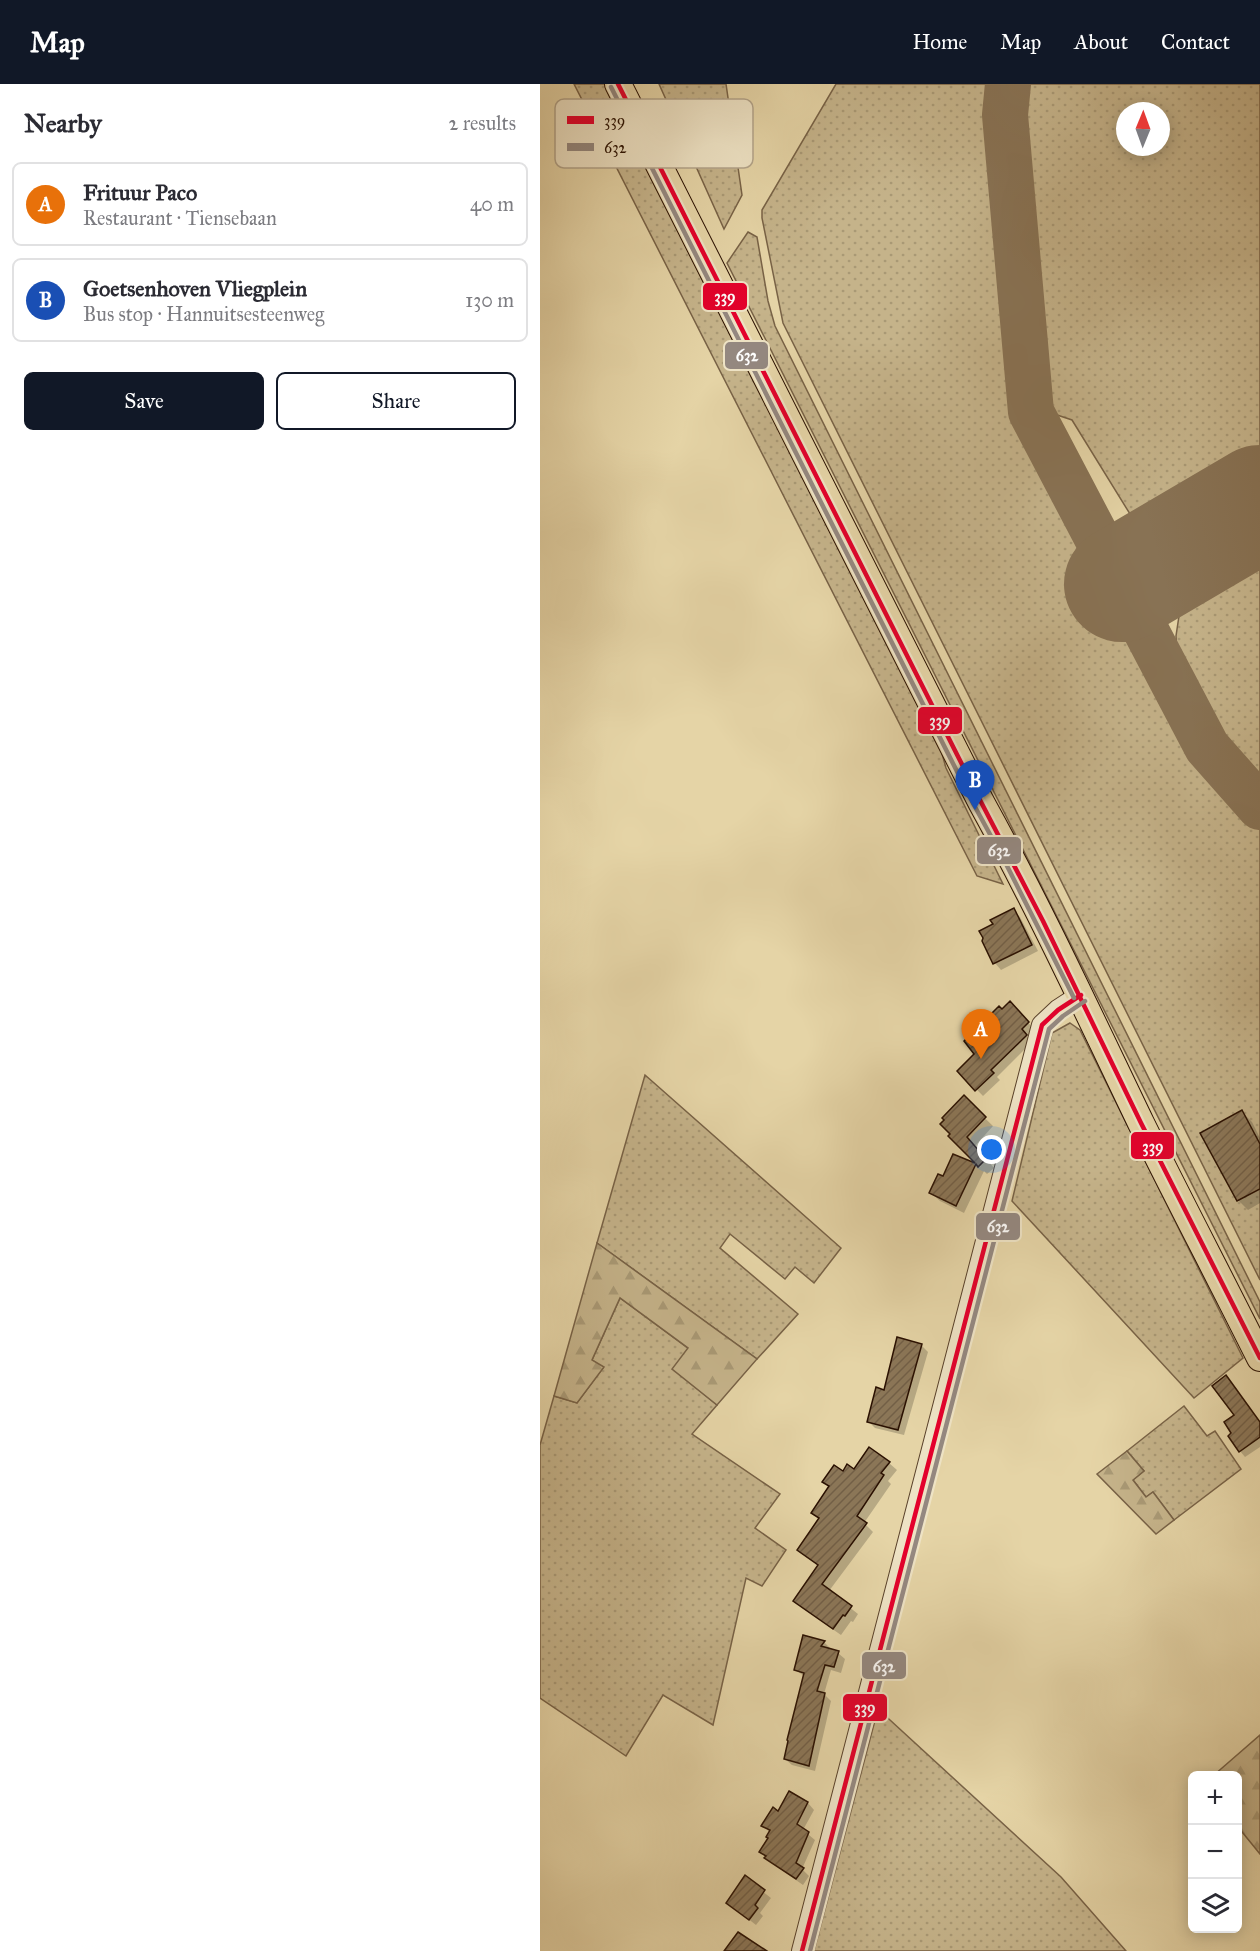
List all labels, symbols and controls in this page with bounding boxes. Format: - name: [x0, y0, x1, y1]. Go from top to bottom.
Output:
- text: Map: [30, 25, 85, 60]
- text: Home: [912, 29, 967, 55]
- text: Map: [1000, 29, 1041, 55]
- text: About: [1074, 29, 1128, 55]
- text: Contact: [1161, 29, 1230, 55]
- legend: [555, 99, 753, 168]
- north arrow: [1116, 102, 1170, 156]
- text: Nearby: [24, 107, 102, 139]
- text: 2 results: [448, 111, 516, 135]
- text: 339: [604, 111, 625, 130]
- text: 632: [604, 138, 627, 157]
- text: Frituur Paco: [83, 179, 197, 206]
- text: A: [39, 192, 52, 216]
- text: 40 m: [470, 192, 514, 216]
- text: Restaurant · Tiensebaan: [83, 206, 277, 230]
- text: Goetsenhoven Vliegplein: [83, 275, 307, 302]
- line badge: 339: [702, 282, 748, 311]
- text: 339: [714, 287, 736, 307]
- text: B: [39, 288, 52, 312]
- text: 130 m: [465, 288, 514, 312]
- text: Bus stop · Hannuitsesteenweg: [83, 302, 324, 326]
- line badge: 632: [724, 341, 769, 370]
- text: 632: [736, 346, 759, 366]
- button: Save: [24, 372, 264, 430]
- button: Share: [276, 372, 516, 430]
- line badge: 339: [917, 706, 963, 735]
- text: 339: [929, 711, 951, 731]
- pin: B: [956, 760, 994, 810]
- line badge: 632: [976, 836, 1022, 865]
- text: 632: [988, 841, 1011, 861]
- pin: A: [962, 1010, 1000, 1059]
- line badge: 339: [1130, 1131, 1175, 1160]
- your location: [977, 1135, 1006, 1164]
- text: 339: [1142, 1137, 1164, 1157]
- line badge: 632: [975, 1212, 1021, 1241]
- text: 632: [987, 1217, 1010, 1237]
- line badge: 632: [861, 1651, 907, 1680]
- text: 632: [873, 1657, 896, 1677]
- line badge: 339: [842, 1693, 888, 1722]
- text: 339: [854, 1698, 876, 1718]
- map controls: [1188, 1771, 1242, 1933]
- button: +: [1188, 1771, 1242, 1825]
- button: −: [1188, 1825, 1242, 1879]
- button: layers: [1188, 1879, 1242, 1933]

